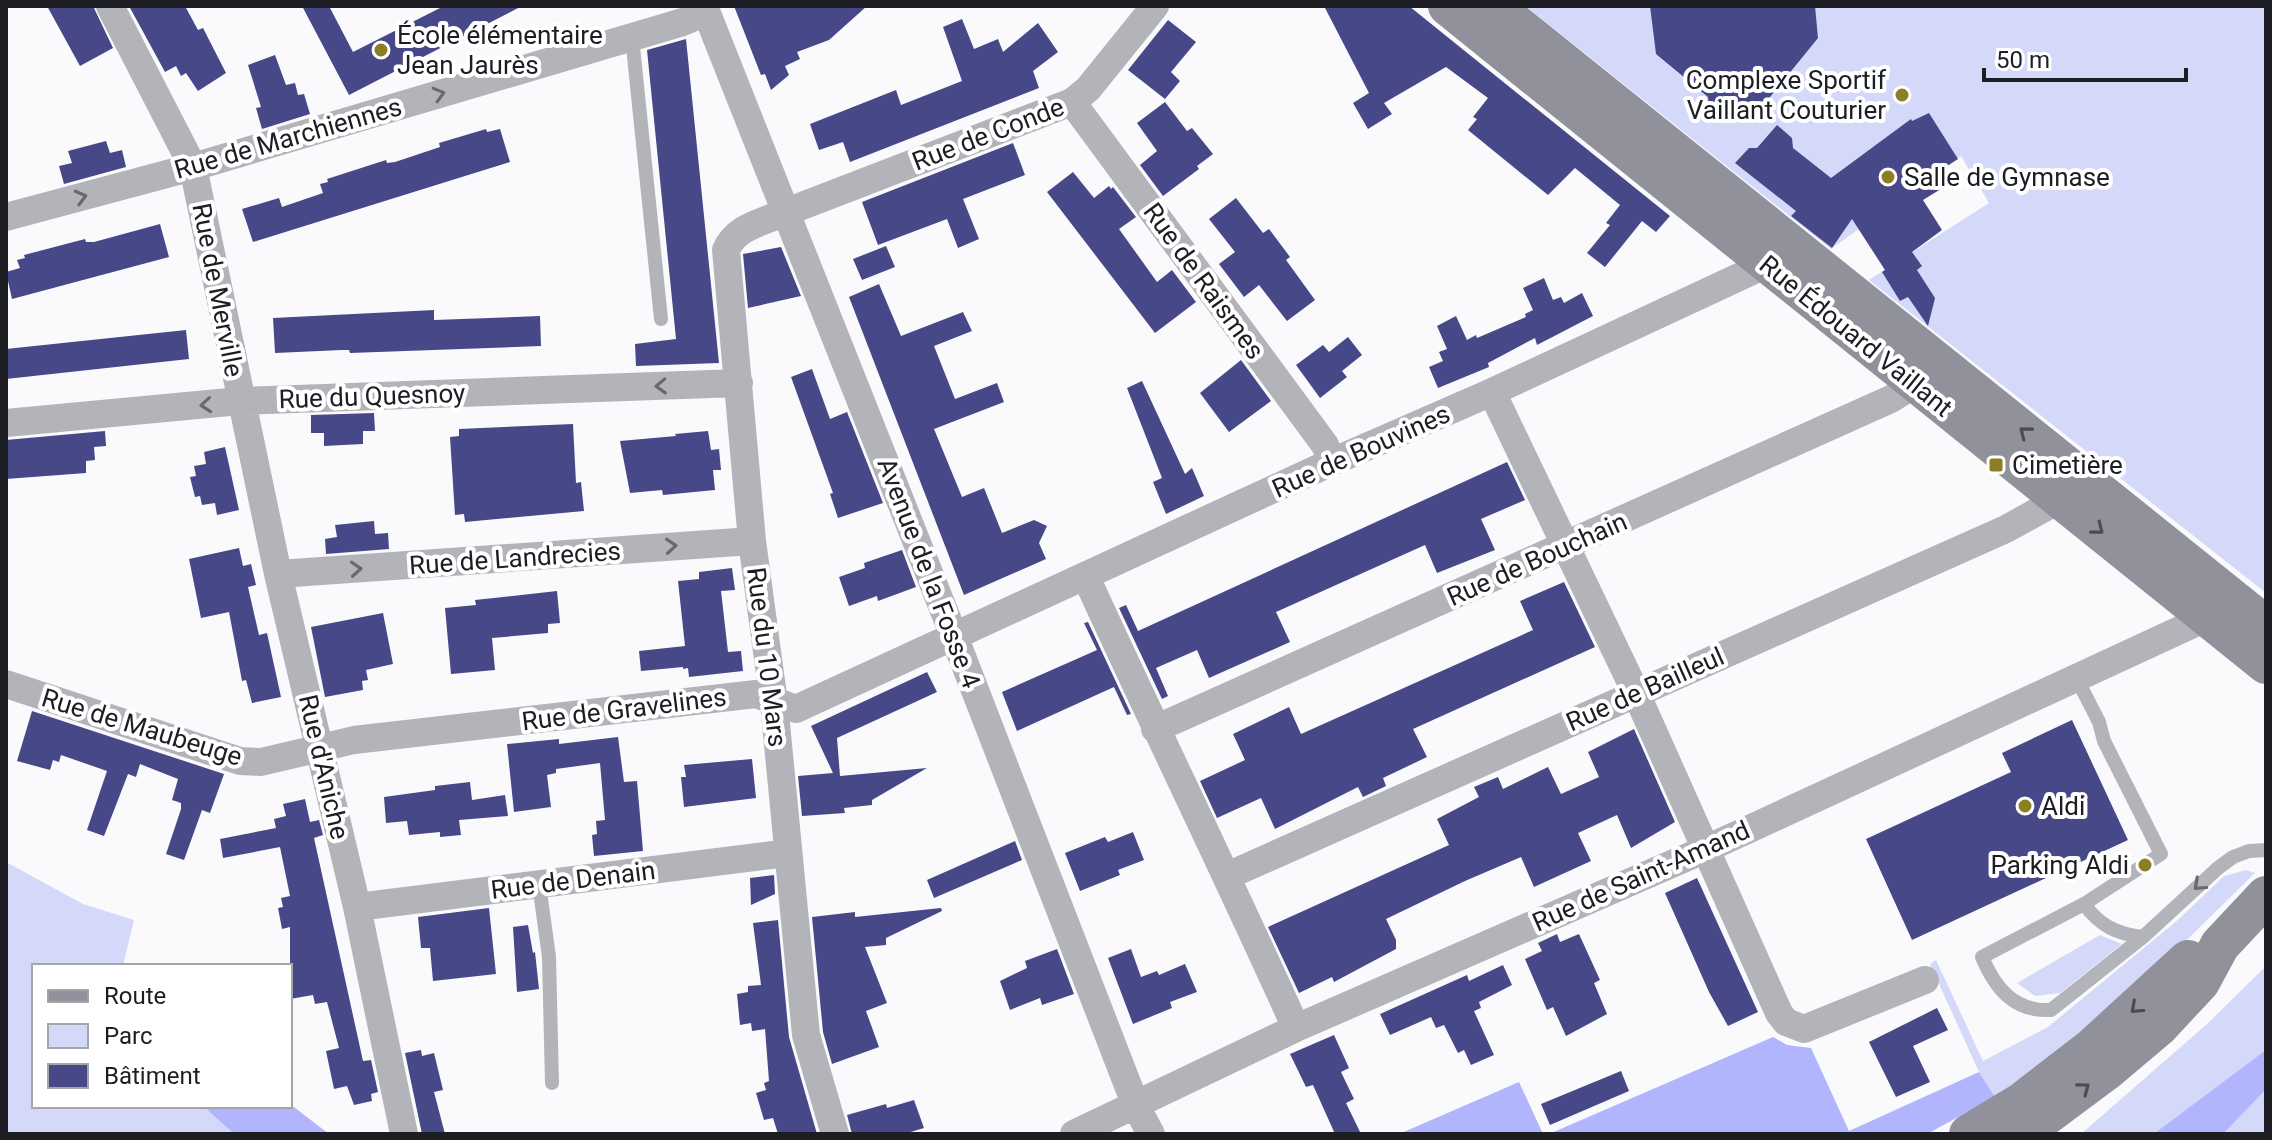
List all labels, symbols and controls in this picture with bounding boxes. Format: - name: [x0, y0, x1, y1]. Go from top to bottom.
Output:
- place label: École élémentaire Jean Jaurès: [397, 20, 603, 80]
- scale bar: [1984, 32, 2186, 82]
- marker: École élémentaire Jean Jaurès: [372, 41, 390, 59]
- text: 50 m: [1996, 46, 2050, 74]
- place label: Complexe Sportif Vaillant Couturier: [1686, 65, 1887, 125]
- marker: Complexe Sportif Vaillant Couturier: [1893, 86, 1911, 104]
- one-way arrow: [431, 87, 445, 103]
- street label: Rue de Marchiennes: [171, 91, 405, 185]
- street label: Rue de Conde: [908, 91, 1068, 177]
- place label: Salle de Gymnase: [1904, 162, 2110, 192]
- marker: Salle de Gymnase: [1879, 168, 1897, 186]
- one-way arrow: [74, 189, 88, 206]
- street label: Rue de Raismes: [1137, 197, 1271, 365]
- street label: Rue de Merville: [186, 201, 250, 379]
- street label: Rue Édouard Vaillant: [1754, 249, 1958, 423]
- one-way arrow: [654, 377, 667, 394]
- street label: Rue du Quesnoy: [278, 378, 466, 414]
- one-way arrow: [199, 396, 212, 413]
- street label: Rue de Bouvines: [1267, 398, 1455, 504]
- one-way arrow: [2019, 427, 2034, 442]
- place label: Cimetière: [2012, 450, 2123, 480]
- street label: Avenue de la Fosse 4: [871, 454, 987, 693]
- marker: Cimetière: [1987, 456, 2005, 474]
- street label: Rue de Bouchain: [1442, 506, 1632, 612]
- one-way arrow: [2089, 519, 2103, 534]
- street label: Rue de Landrecies: [408, 536, 622, 580]
- one-way arrow: [665, 538, 678, 555]
- one-way arrow: [349, 561, 362, 578]
- street label: Rue du 10 Mars: [741, 565, 793, 749]
- street label: Rue de Bailleul: [1562, 641, 1728, 737]
- street label: Rue de Maubeuge: [38, 682, 246, 772]
- street label: Rue de Gravelines: [520, 682, 728, 736]
- street label: Rue d'Aniche: [293, 692, 355, 842]
- place label: Aldi: [2041, 791, 2085, 821]
- marker: Aldi: [2016, 797, 2034, 815]
- street label: Rue de Saint-Amand: [1528, 815, 1754, 937]
- place label: Parking Aldi: [1991, 850, 2129, 880]
- street label: Rue de Denain: [489, 855, 657, 905]
- marker: Parking Aldi: [2136, 856, 2154, 874]
- one-way arrow: [2194, 876, 2209, 890]
- legend: [32, 964, 292, 1108]
- text: Route: [104, 982, 166, 1010]
- one-way arrow: [2131, 998, 2146, 1012]
- text: Parc: [104, 1022, 153, 1050]
- text: Bâtiment: [104, 1062, 201, 1090]
- one-way arrow: [2075, 1083, 2090, 1097]

